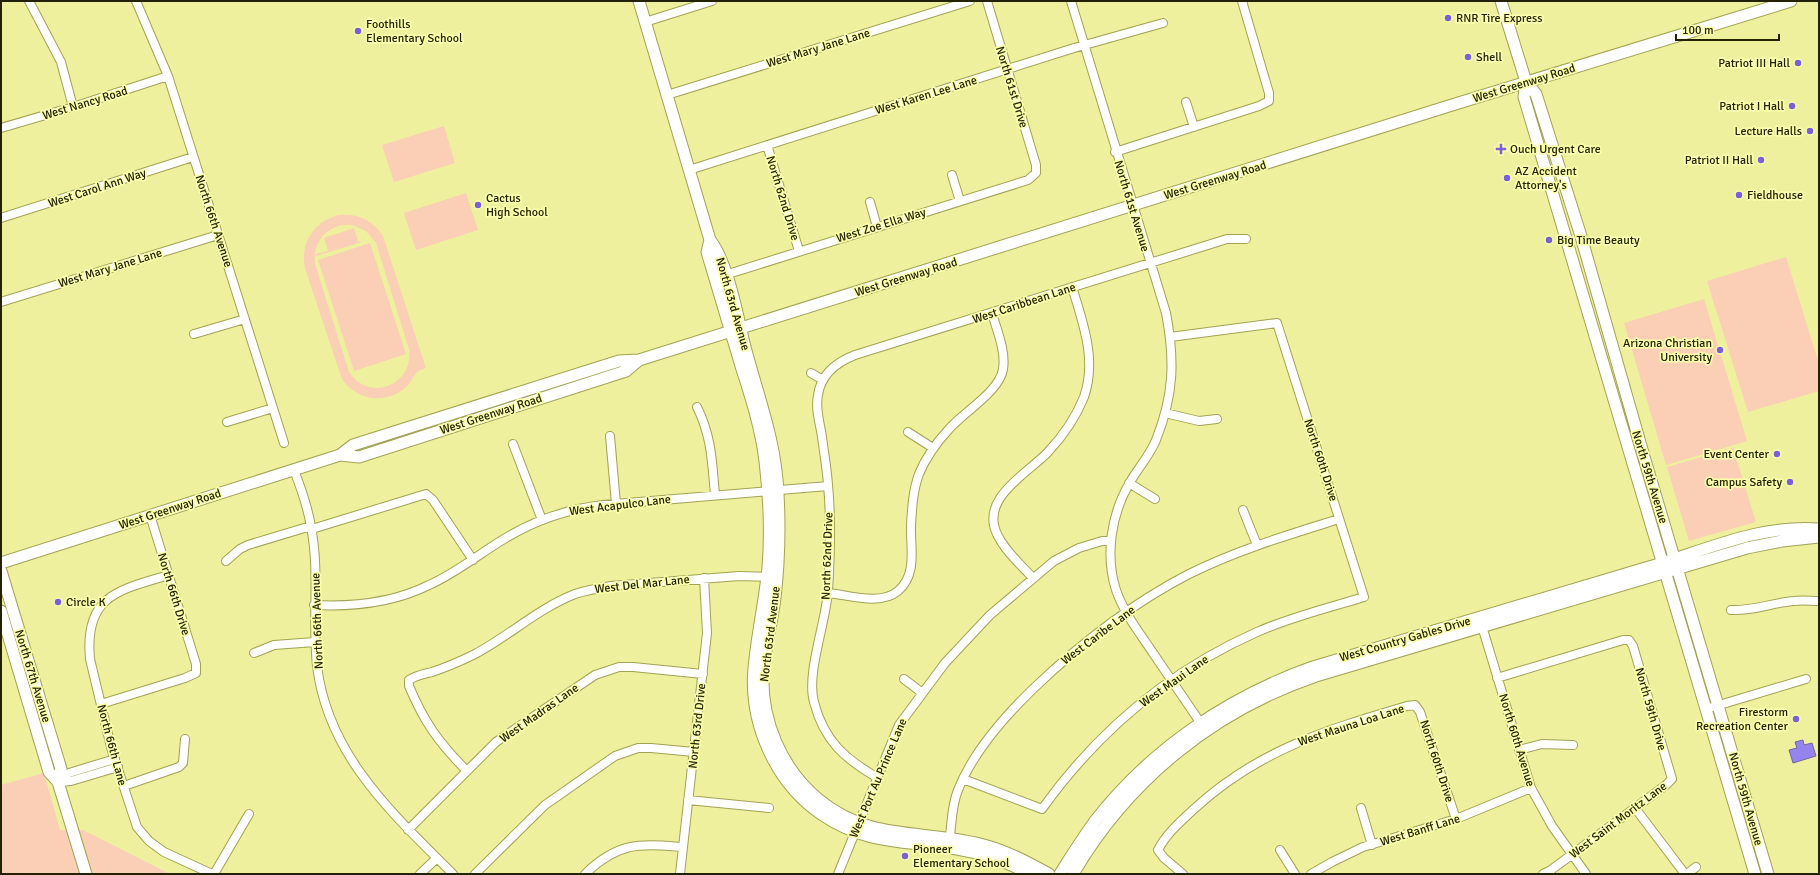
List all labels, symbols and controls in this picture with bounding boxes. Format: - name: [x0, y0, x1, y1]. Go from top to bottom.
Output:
- place label: RNR Tire Express: [1456, 11, 1543, 26]
- marker: RNR Tire Express: [1443, 13, 1453, 23]
- scale bar: [1676, 16, 1779, 42]
- place label: Foothills Elementary School: [366, 17, 463, 46]
- text: 100 m: [1682, 23, 1714, 38]
- marker: Foothills Elementary School: [353, 26, 363, 36]
- street label: West Mary Jane Lane: [764, 26, 872, 71]
- street label: North 61st Drive: [992, 45, 1031, 130]
- place label: Shell: [1476, 50, 1503, 65]
- marker: Shell: [1463, 52, 1473, 62]
- place label: Patriot III Hall: [1718, 56, 1790, 71]
- marker: Patriot III Hall: [1793, 58, 1803, 68]
- street label: West Greenway Road: [1471, 61, 1577, 106]
- street label: West Karen Lee Lane: [873, 73, 979, 118]
- street label: West Nancy Road: [41, 83, 130, 124]
- place label: Patriot I Hall: [1719, 99, 1784, 114]
- marker: Patriot I Hall: [1787, 101, 1797, 111]
- place label: Lecture Halls: [1734, 124, 1802, 139]
- marker: Lecture Halls: [1805, 126, 1815, 136]
- place label: Ouch Urgent Care: [1510, 142, 1601, 157]
- marker: Ouch Urgent Care: [1495, 143, 1507, 155]
- place label: Patriot II Hall: [1685, 153, 1753, 168]
- street label: North 62nd Drive: [763, 154, 803, 242]
- marker: Patriot II Hall: [1756, 155, 1766, 165]
- street label: West Greenway Road: [1162, 158, 1268, 203]
- street label: North 61st Avenue: [1110, 159, 1153, 254]
- place label: AZ Accident Attorney's: [1515, 164, 1577, 193]
- street label: West Carol Ann Way: [46, 165, 148, 211]
- street label: North 66th Avenue: [192, 173, 236, 269]
- marker: AZ Accident Attorney's: [1502, 173, 1512, 183]
- place label: Fieldhouse: [1747, 188, 1803, 203]
- marker: Fieldhouse: [1734, 190, 1744, 200]
- place label: Cactus High School: [486, 191, 548, 220]
- marker: Cactus High School: [473, 200, 483, 210]
- street label: West Zoe Ella Way: [835, 205, 928, 246]
- place label: Big Time Beauty: [1557, 233, 1640, 248]
- marker: Big Time Beauty: [1544, 235, 1554, 245]
- street label: West Mary Jane Lane: [56, 246, 164, 291]
- street label: West Greenway Road: [853, 255, 959, 300]
- street label: North 63rd Avenue: [712, 256, 753, 352]
- street label: West Caribbean Lane: [971, 280, 1078, 327]
- place label: Arizona Christian University: [1623, 336, 1712, 365]
- marker: Arizona Christian University: [1715, 345, 1725, 355]
- street label: West Greenway Road: [438, 391, 544, 438]
- street label: North 60th Drive: [1300, 417, 1341, 503]
- street label: North 59th Avenue: [1628, 429, 1671, 525]
- place label: Event Center: [1703, 447, 1770, 462]
- marker: Event Center: [1772, 449, 1782, 459]
- place label: Campus Safety: [1706, 475, 1782, 490]
- marker: Campus Safety: [1785, 477, 1795, 487]
- street label: West Greenway Road: [117, 486, 223, 533]
- street label: West Acapulco Lane: [568, 492, 672, 519]
- street label: North 62nd Drive: [818, 512, 837, 600]
- street label: North 66th Drive: [154, 551, 193, 637]
- street label: West Del Mar Lane: [594, 572, 690, 597]
- street label: North 66th Avenue: [308, 573, 327, 669]
- street label: North 63rd Avenue: [757, 585, 784, 683]
- place label: Circle K: [66, 595, 106, 610]
- marker: Circle K: [53, 597, 63, 607]
- street label: West Caribe Lane: [1058, 603, 1138, 668]
- street label: West Country Gables Drive: [1338, 614, 1472, 665]
- street label: North 67th Avenue: [11, 628, 54, 724]
- street label: West Maui Lane: [1137, 652, 1212, 711]
- street label: North 59th Drive: [1632, 666, 1670, 752]
- street label: West Madras Lane: [497, 681, 582, 746]
- street label: North 63rd Drive: [686, 683, 709, 769]
- street label: North 60th Avenue: [1495, 692, 1538, 788]
- street label: West Mauna Loa Lane: [1296, 701, 1406, 750]
- street label: North 66th Lane: [93, 703, 130, 787]
- place label: Firestorm Recreation Center: [1696, 705, 1789, 734]
- marker: Firestorm Recreation Center: [1791, 714, 1801, 724]
- street label: West Port Au Prince Lane: [846, 716, 910, 840]
- street label: North 60th Drive: [1416, 718, 1457, 804]
- street label: North 59th Avenue: [1725, 751, 1766, 847]
- street label: West Saint Moritz Lane: [1567, 779, 1670, 862]
- street label: West Banff Lane: [1378, 811, 1462, 850]
- place label: Pioneer Elementary School: [913, 842, 1010, 871]
- marker: Pioneer Elementary School: [900, 851, 910, 861]

